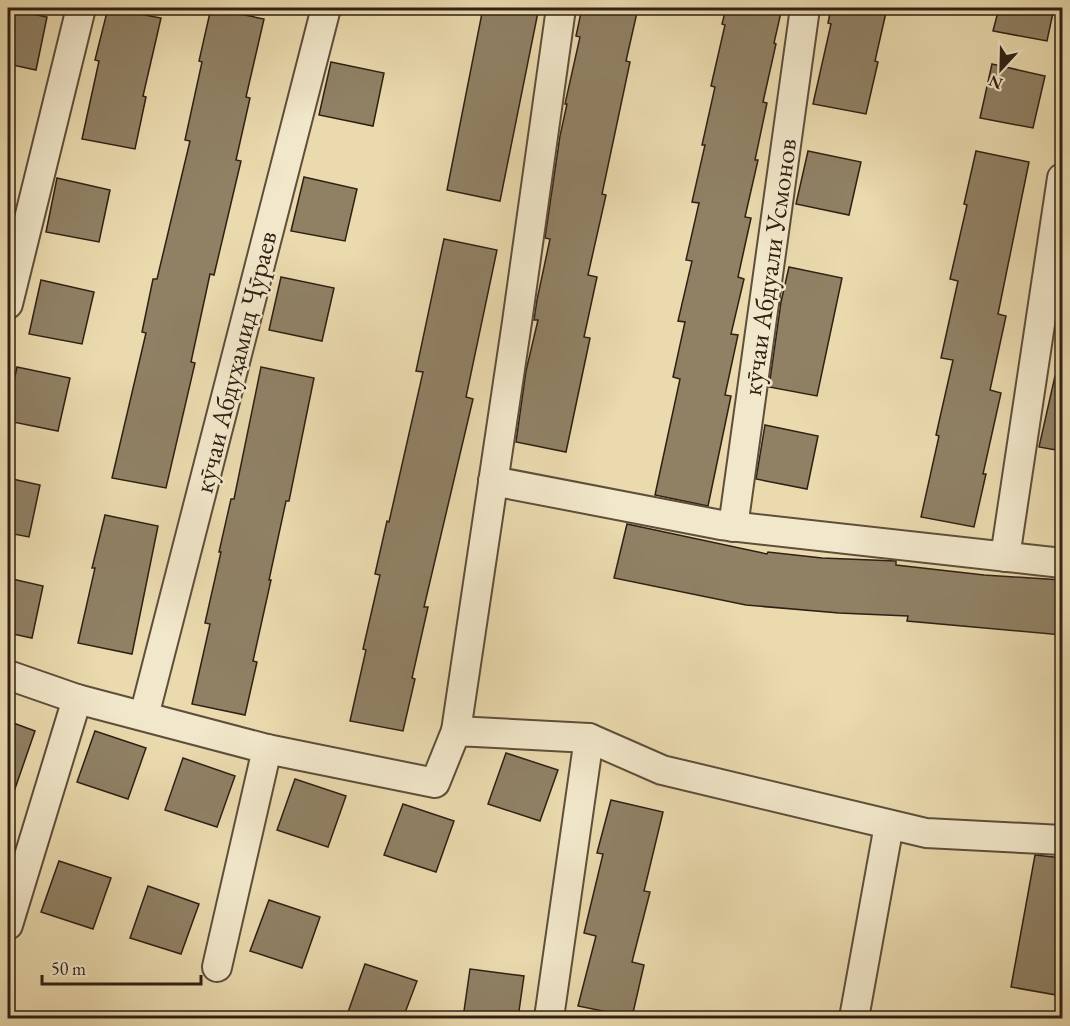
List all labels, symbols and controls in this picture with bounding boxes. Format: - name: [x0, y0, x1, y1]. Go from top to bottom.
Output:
- north arrow: [971, 39, 1031, 99]
- text: N: [986, 70, 1006, 95]
- street label: кӯчаи Абдуали Усмонов: [734, 136, 804, 398]
- street label: кӯчаи Абдуҳамид Ҷӯраев: [186, 227, 284, 497]
- scale bar: [42, 948, 201, 986]
- text: 50 m: [51, 957, 86, 980]

